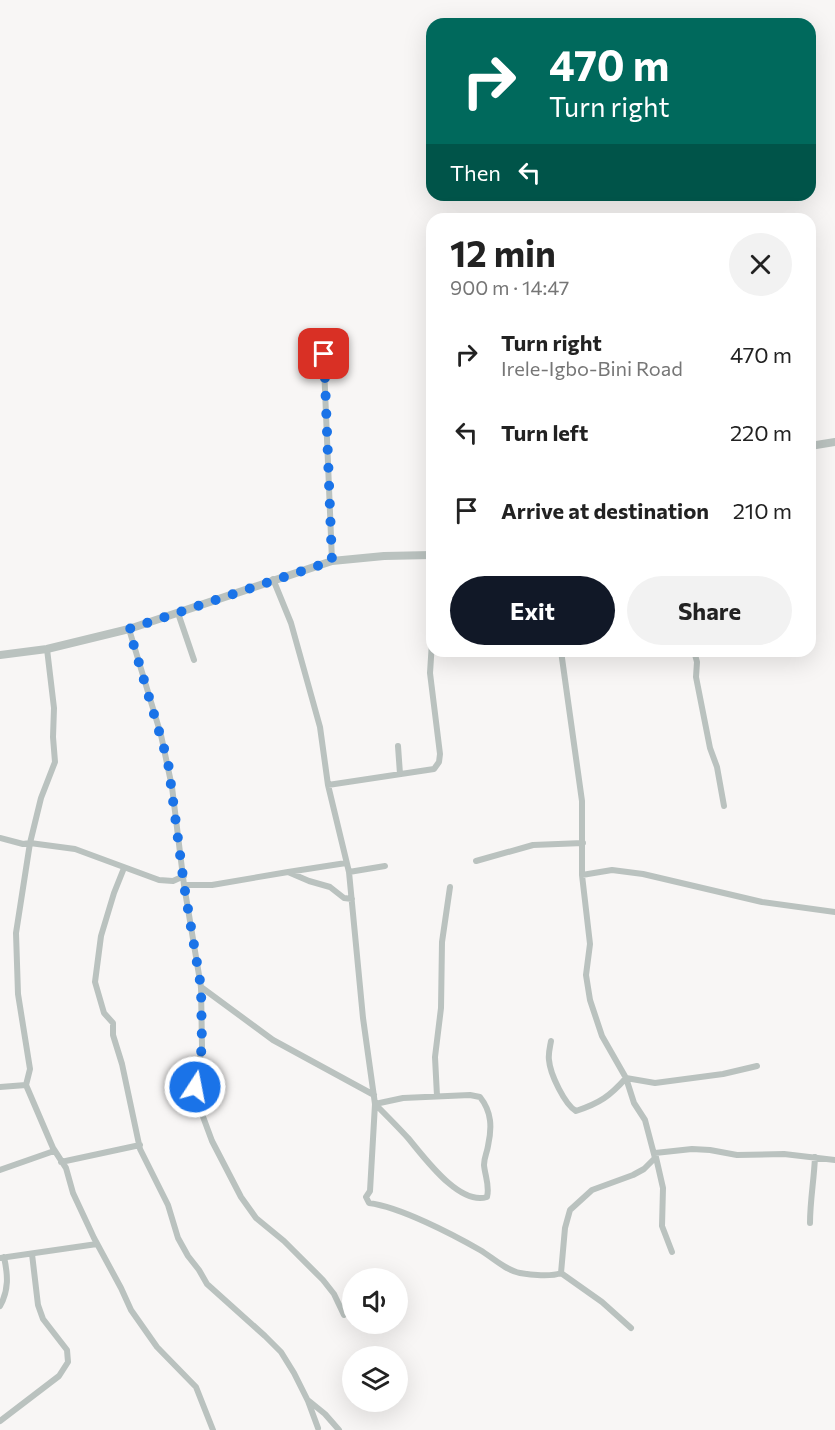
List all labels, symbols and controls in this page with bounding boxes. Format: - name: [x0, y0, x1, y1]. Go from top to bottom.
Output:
- text: 470 m: [549, 38, 669, 90]
- icon: right: [450, 42, 528, 120]
- text: Turn right: [549, 90, 669, 123]
- icon: left: [513, 156, 546, 189]
- text: Then: [450, 159, 501, 186]
- text: 12 min: [450, 230, 556, 274]
- button: close: [729, 233, 792, 296]
- text: 900 m · 14:47: [450, 275, 569, 299]
- pin: [298, 328, 349, 379]
- text: Turn right: [501, 329, 602, 356]
- icon: arrive: [307, 337, 340, 370]
- icon: right: [450, 338, 483, 371]
- text: 470 m: [730, 341, 792, 368]
- text: Irele-Igbo-Bini Road: [501, 356, 683, 380]
- icon: left: [450, 416, 483, 449]
- text: Turn left: [501, 419, 588, 446]
- text: 220 m: [730, 419, 792, 446]
- icon: arrive: [450, 494, 483, 527]
- text: Arrive at destination: [501, 497, 709, 524]
- text: 210 m: [733, 497, 792, 524]
- button: Exit: [450, 576, 615, 645]
- button: Share: [627, 576, 792, 645]
- position arrow: [163, 1055, 227, 1119]
- map controls: [342, 1268, 408, 1412]
- button: sound: [342, 1268, 408, 1334]
- button: layers: [342, 1346, 408, 1412]

